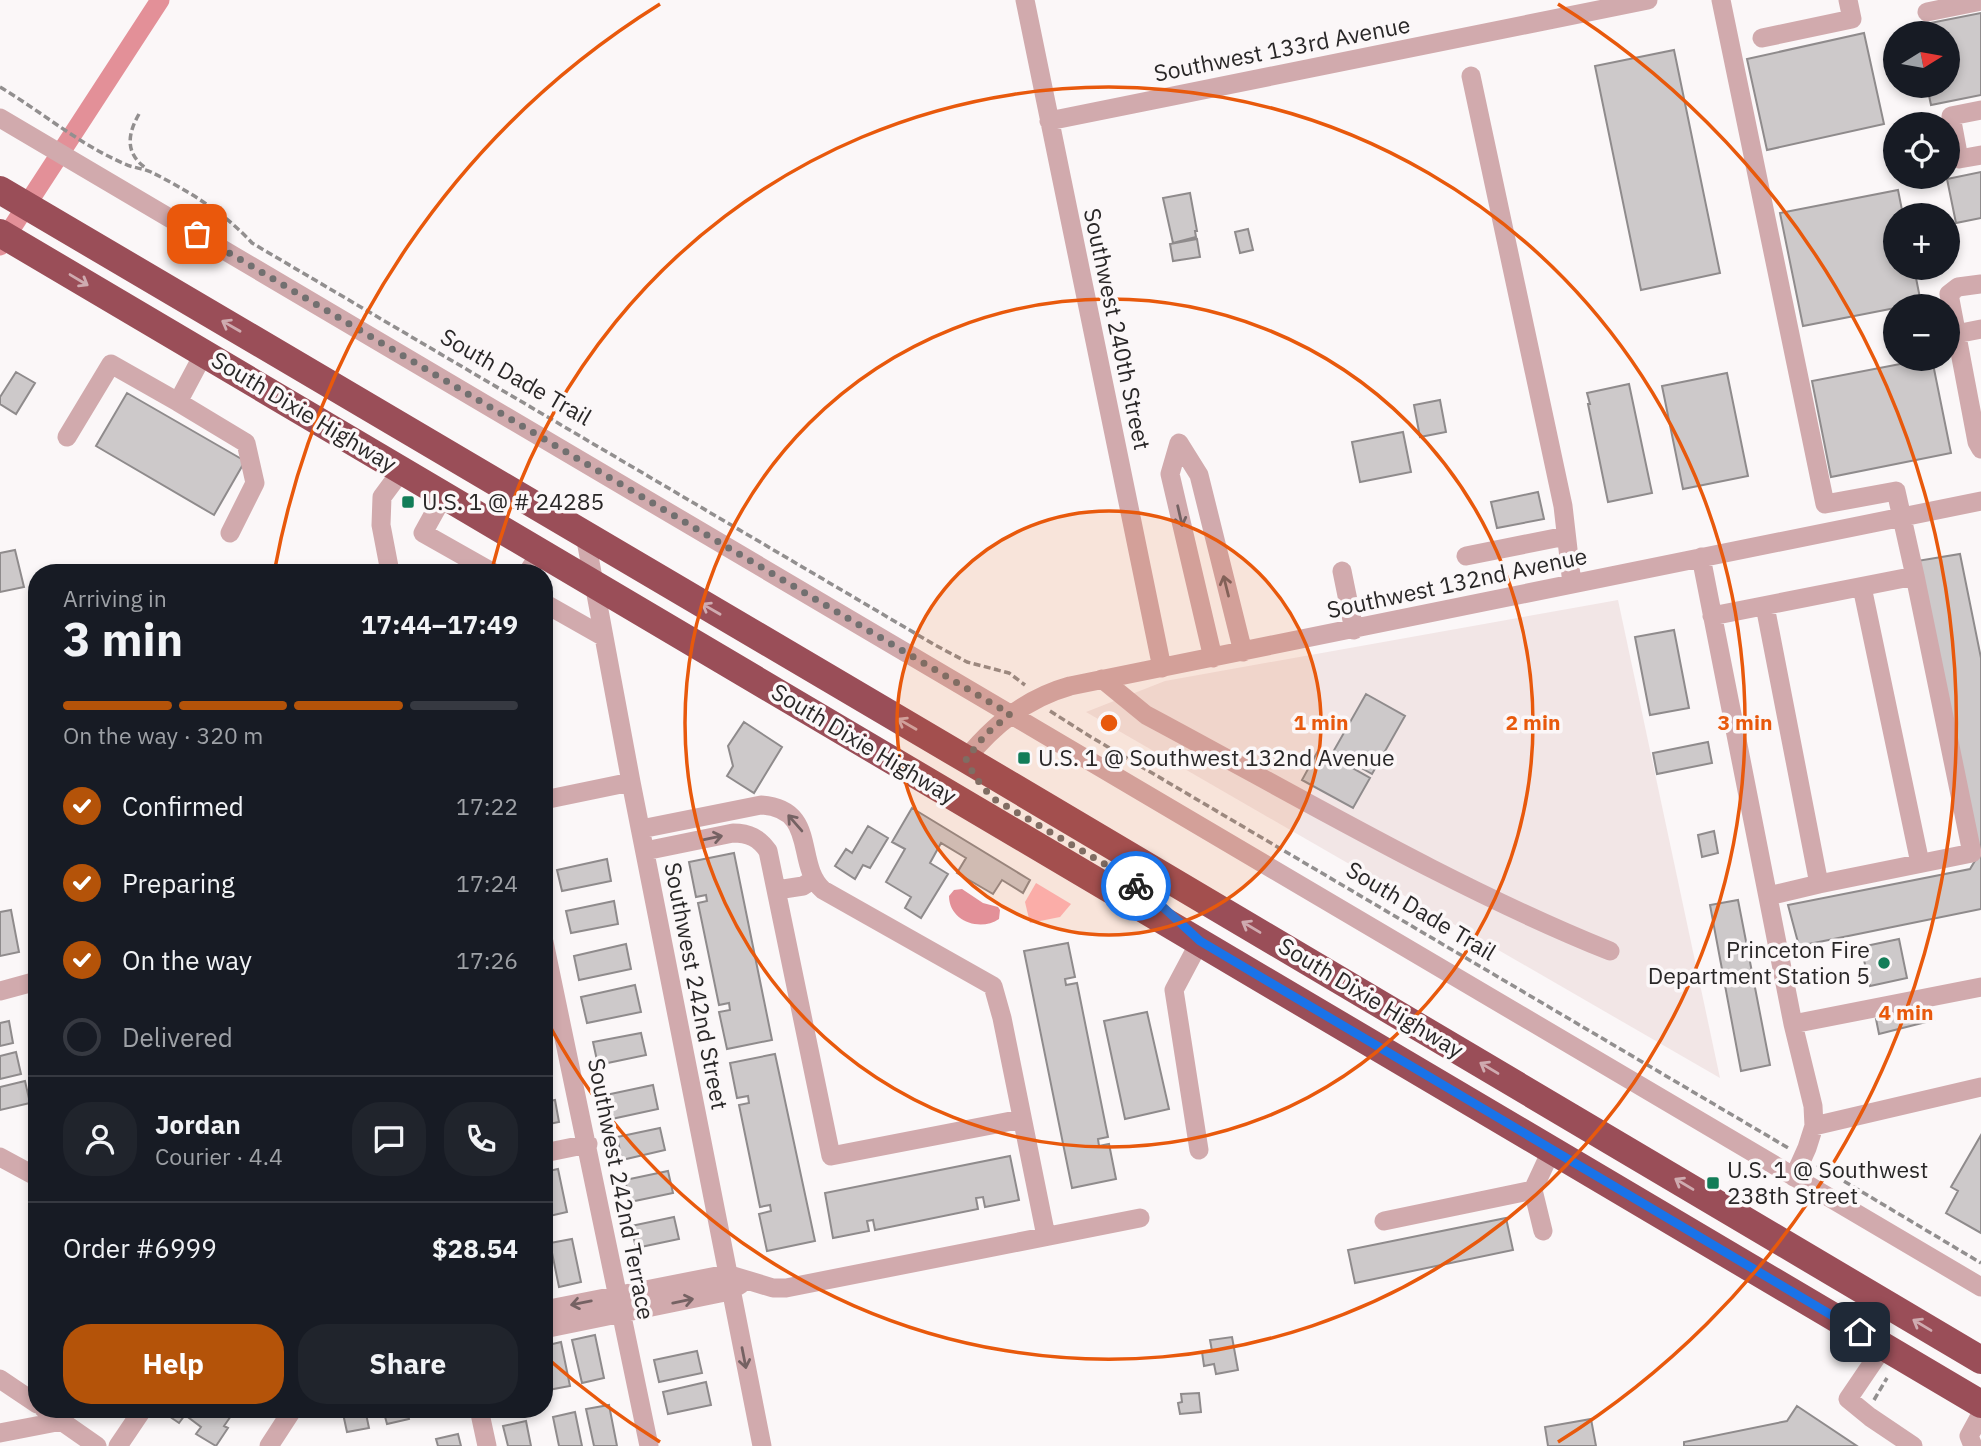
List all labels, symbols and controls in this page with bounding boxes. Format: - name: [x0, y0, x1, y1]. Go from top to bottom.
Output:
- street label: Southwest 133rd Avenue: [1151, 8, 1412, 88]
- north arrow: [1883, 21, 1960, 98]
- map controls: [1883, 21, 1960, 371]
- button: locate: [1883, 112, 1960, 189]
- button: +: [1883, 203, 1960, 280]
- pin: [167, 204, 227, 264]
- street label: Southwest 240th Street: [1078, 205, 1158, 452]
- icon: bag: [178, 215, 216, 253]
- one-way arrow: [69, 273, 89, 287]
- button: −: [1883, 294, 1960, 371]
- one-way arrow: [221, 319, 241, 333]
- street label: South Dade Trail: [435, 321, 598, 432]
- street label: South Dixie Highway: [206, 344, 403, 479]
- place label: U.S. 1 @ # 24285: [422, 486, 604, 516]
- marker: U.S. 1 @ # 24285: [400, 494, 416, 510]
- one-way arrow: [1174, 504, 1187, 527]
- street label: Southwest 132nd Avenue: [1324, 540, 1590, 624]
- one-way arrow: [1219, 575, 1233, 598]
- text: Arriving in: [63, 583, 167, 613]
- one-way arrow: [702, 602, 722, 616]
- text: 17:44–17:49: [361, 607, 518, 641]
- text: 3 min: [63, 609, 183, 669]
- street label: South Dixie Highway: [766, 676, 963, 811]
- text: 1 min: [1294, 708, 1348, 736]
- text: 2 min: [1506, 708, 1560, 736]
- text: 3 min: [1718, 708, 1772, 736]
- centre of rings: [1097, 711, 1121, 735]
- one-way arrow: [898, 717, 918, 731]
- text: On the way · 320 m: [63, 720, 263, 750]
- place label: U.S. 1 @ Southwest 132nd Avenue: [1038, 742, 1395, 772]
- marker: U.S. 1 @ Southwest 132nd Avenue: [1016, 750, 1032, 766]
- icon: check: [63, 787, 101, 825]
- text: Confirmed: [122, 789, 244, 823]
- text: 17:22: [456, 791, 518, 821]
- one-way arrow: [787, 814, 803, 832]
- one-way arrow: [700, 830, 723, 844]
- courier: [1101, 851, 1171, 921]
- street label: South Dade Trail: [1341, 854, 1502, 967]
- street label: Southwest 242nd Street: [658, 860, 736, 1112]
- icon: check: [63, 864, 101, 902]
- text: Preparing: [122, 866, 235, 900]
- icon: bike: [1117, 867, 1155, 905]
- text: 17:24: [456, 868, 518, 898]
- one-way arrow: [1241, 920, 1261, 934]
- street label: South Dixie Highway: [1273, 930, 1470, 1065]
- place label: Princeton Fire Department Station 5: [1648, 934, 1870, 990]
- icon: check: [63, 941, 101, 979]
- text: On the way: [122, 943, 252, 977]
- text: 17:26: [456, 945, 518, 975]
- marker: Princeton Fire Department Station 5: [1876, 955, 1892, 971]
- text: 4 min: [1879, 998, 1933, 1026]
- text: Delivered: [122, 1020, 233, 1054]
- street label: Southwest 242nd Terrace: [582, 1056, 662, 1322]
- one-way arrow: [1479, 1061, 1499, 1075]
- button: person: [63, 1102, 137, 1176]
- button: chat: [352, 1102, 426, 1176]
- button: phone: [444, 1102, 518, 1176]
- text: Jordan: [155, 1107, 241, 1141]
- text: Courier · 4.4: [155, 1141, 283, 1171]
- place label: U.S. 1 @ Southwest 238th Street: [1727, 1154, 1928, 1210]
- marker: U.S. 1 @ Southwest 238th Street: [1705, 1175, 1721, 1191]
- one-way arrow: [1675, 1177, 1695, 1191]
- text: Order #6999: [63, 1231, 217, 1265]
- text: $28.54: [432, 1231, 518, 1265]
- one-way arrow: [671, 1294, 694, 1307]
- one-way arrow: [570, 1297, 593, 1310]
- pin: [1830, 1302, 1890, 1362]
- icon: home: [1841, 1313, 1879, 1351]
- one-way arrow: [1913, 1318, 1933, 1332]
- button: Help: [63, 1324, 284, 1404]
- button: Share: [298, 1324, 518, 1404]
- one-way arrow: [737, 1346, 751, 1369]

